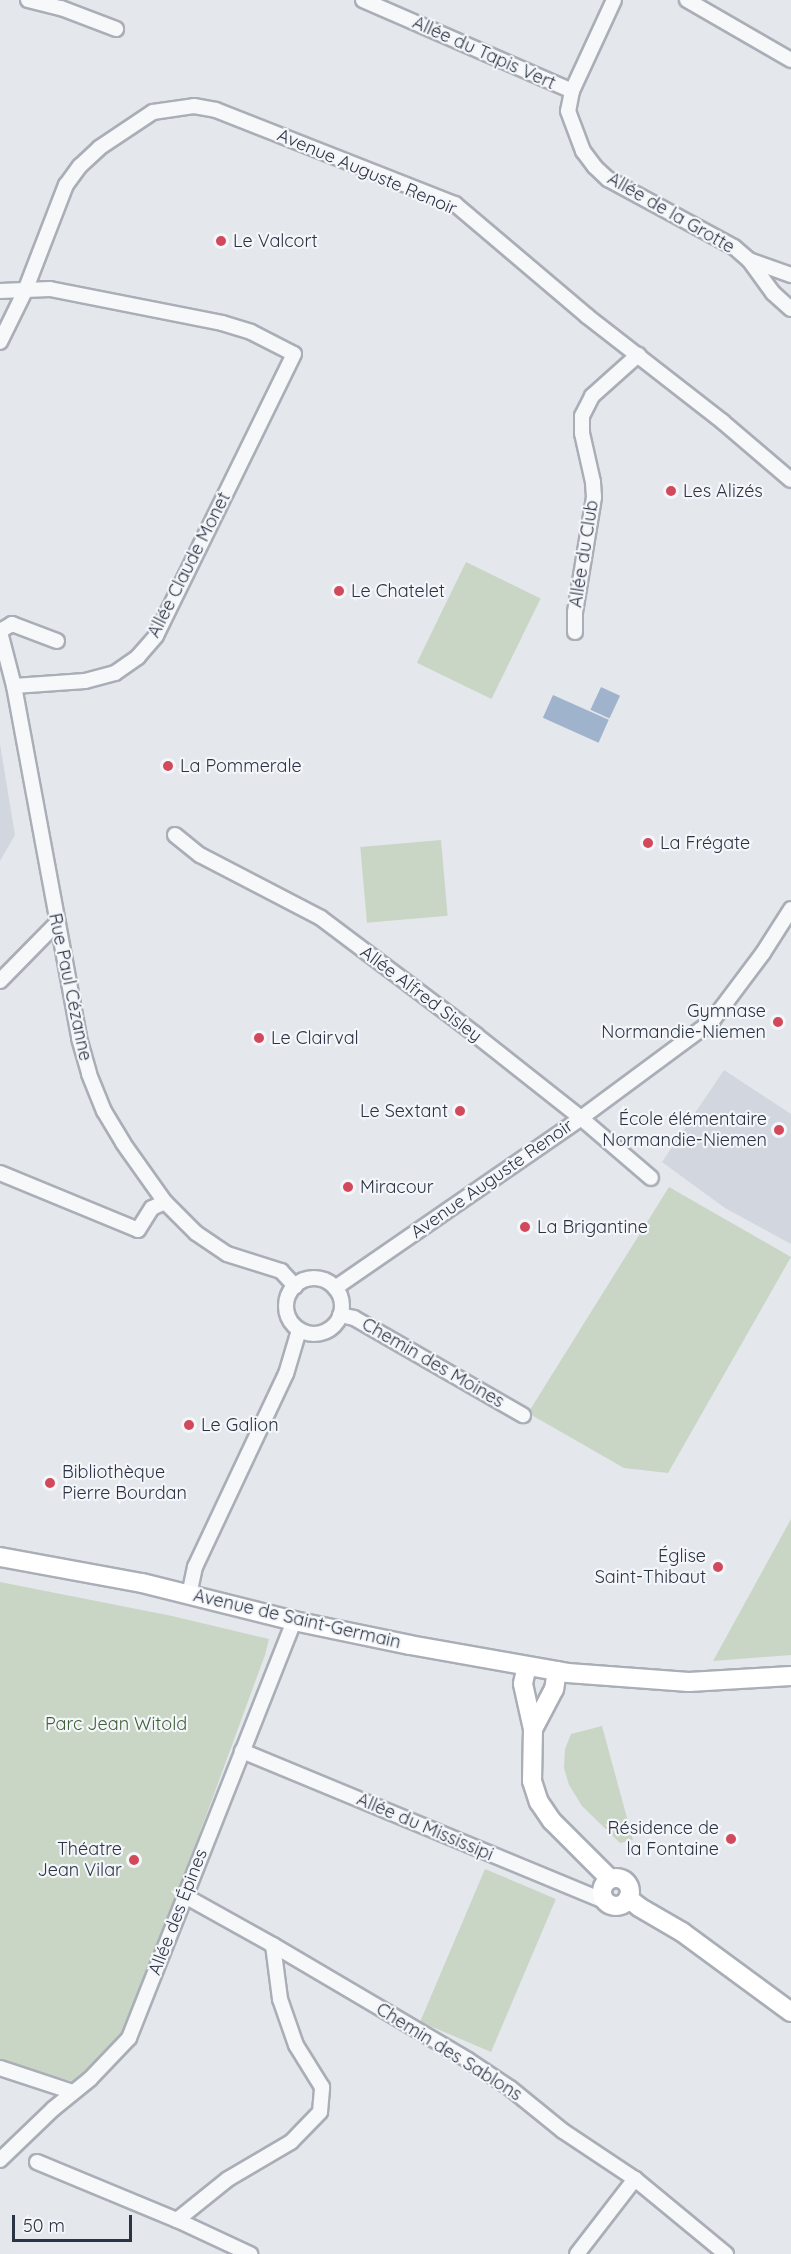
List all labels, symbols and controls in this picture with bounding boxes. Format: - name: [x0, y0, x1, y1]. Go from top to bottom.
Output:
- street label: Allée du Tapis Vert: [409, 12, 559, 94]
- street label: Avenue Auguste Renoir: [274, 124, 460, 220]
- street label: Allée de la Grotte: [604, 168, 738, 258]
- place label: Le Valcort: [233, 230, 317, 252]
- marker: Le Valcort: [214, 234, 228, 248]
- place label: Les Alizés: [683, 480, 763, 502]
- marker: Les Alizés: [664, 484, 678, 498]
- street label: Allée Claude Monet: [143, 489, 235, 641]
- street label: Allée du Club: [565, 499, 603, 609]
- place label: Le Chatelet: [351, 580, 445, 602]
- marker: Le Chatelet: [332, 584, 346, 598]
- place label: La Pommerale: [180, 755, 302, 777]
- marker: La Pommerale: [161, 759, 175, 773]
- place label: La Frégate: [660, 832, 750, 854]
- marker: La Frégate: [641, 836, 655, 850]
- street label: Rue Paul Cézanne: [44, 911, 96, 1063]
- street label: Allée Alfred Sisley: [356, 941, 486, 1047]
- place label: Gymnase Normandie-Niemen: [601, 1001, 766, 1044]
- marker: Gymnase Normandie-Niemen: [771, 1015, 785, 1029]
- place label: Le Clairval: [271, 1027, 359, 1049]
- marker: Le Clairval: [252, 1031, 266, 1045]
- place label: Le Sextant: [360, 1100, 448, 1122]
- marker: Le Sextant: [453, 1104, 467, 1118]
- place label: École élémentaire Normandie-Niemen: [602, 1109, 767, 1152]
- street label: Avenue Auguste Renoir: [407, 1115, 577, 1243]
- marker: École élémentaire Normandie-Niemen: [772, 1123, 786, 1137]
- place label: Miracour: [360, 1176, 434, 1198]
- marker: Miracour: [341, 1180, 355, 1194]
- place label: La Brigantine: [537, 1216, 648, 1238]
- marker: La Brigantine: [518, 1220, 532, 1234]
- street label: Chemin des Moines: [358, 1313, 508, 1413]
- place label: Le Galion: [201, 1414, 279, 1436]
- marker: Le Galion: [182, 1418, 196, 1432]
- place label: Bibliothèque Pierre Bourdan: [62, 1462, 187, 1504]
- marker: Bibliothèque Pierre Bourdan: [43, 1476, 57, 1490]
- place label: Église Saint-Thibaut: [595, 1546, 706, 1588]
- marker: Église Saint-Thibaut: [711, 1560, 725, 1574]
- street label: Avenue de Saint-Germain: [191, 1585, 403, 1653]
- park label: Parc Jean Witold: [45, 1713, 187, 1735]
- street label: Allée du Mississipi: [353, 1788, 497, 1866]
- place label: Résidence de la Fontaine: [608, 1818, 719, 1860]
- marker: Résidence de la Fontaine: [724, 1832, 738, 1846]
- place label: Théatre Jean Vilar: [37, 1839, 122, 1882]
- street label: Allée des Épines: [144, 1846, 212, 1978]
- marker: Théatre Jean Vilar: [127, 1853, 141, 1867]
- street label: Chemin des Sablons: [372, 1998, 526, 2106]
- scale bar: [15, 2203, 135, 2241]
- text: 50 m: [23, 2214, 65, 2237]

